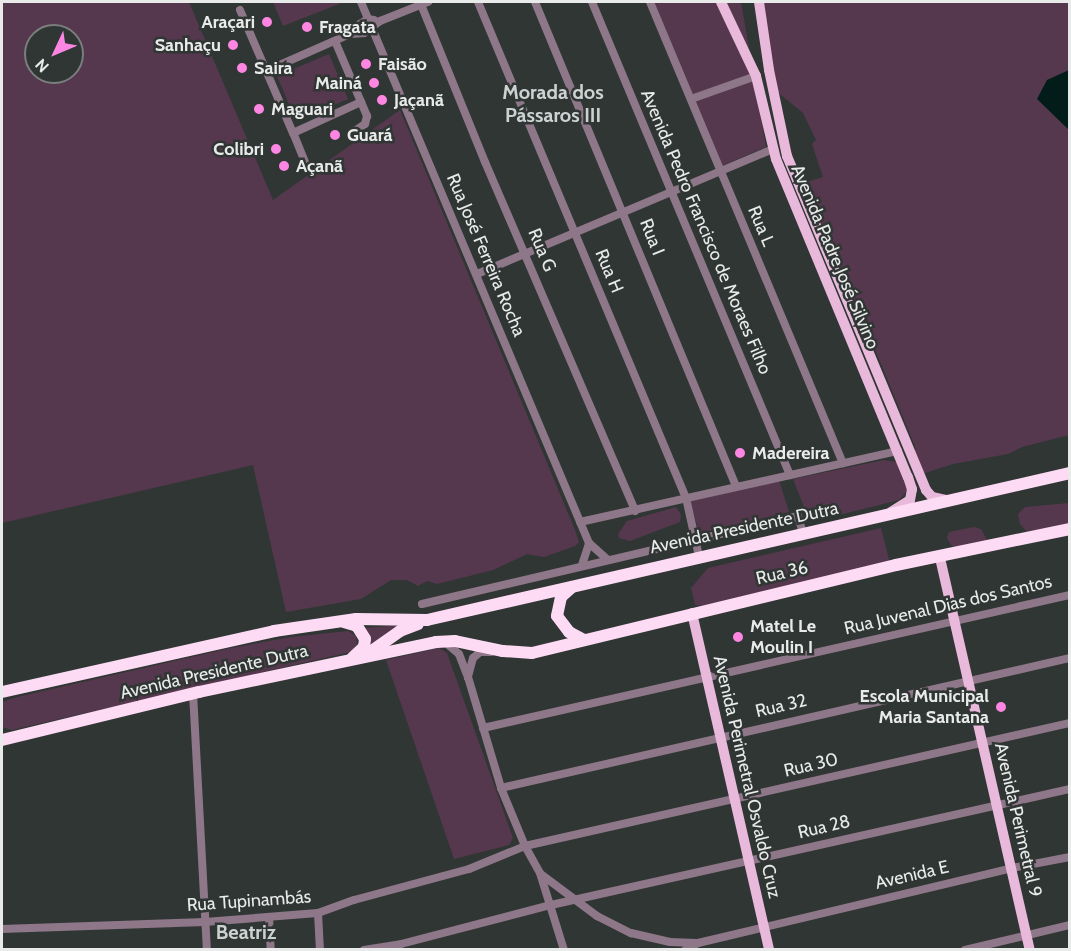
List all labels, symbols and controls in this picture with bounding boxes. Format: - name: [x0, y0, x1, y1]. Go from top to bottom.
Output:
- place label: Araçari: [202, 11, 255, 33]
- marker: Araçari: [260, 15, 274, 29]
- place label: Fragata: [319, 16, 376, 38]
- marker: Fragata: [300, 20, 314, 34]
- north arrow: [24, 24, 84, 84]
- place label: Sanhaçu: [155, 34, 221, 56]
- marker: Sanhaçu: [226, 38, 240, 52]
- place label: Faisão: [378, 53, 427, 75]
- text: N: [31, 55, 53, 76]
- place label: Saira: [254, 57, 293, 79]
- marker: Faisão: [359, 57, 373, 71]
- marker: Saira: [235, 61, 249, 75]
- place label: Mainá: [315, 72, 362, 94]
- marker: Mainá: [367, 76, 381, 90]
- district label: Morada dos Pássaros III: [502, 81, 604, 128]
- street label: Avenida Pedro Francisco de Moraes Filho: [636, 86, 776, 378]
- place label: Jaçanã: [394, 89, 444, 111]
- marker: Jaçanã: [375, 93, 389, 107]
- place label: Maguari: [271, 98, 333, 120]
- marker: Maguari: [252, 102, 266, 116]
- place label: Guará: [347, 124, 393, 146]
- marker: Guará: [328, 128, 342, 142]
- place label: Colibri: [213, 138, 264, 160]
- marker: Colibri: [269, 142, 283, 156]
- place label: Açanã: [296, 155, 343, 177]
- marker: Açanã: [277, 159, 291, 173]
- street label: Avenida Padre José Silvino: [786, 162, 884, 352]
- street label: Rua José Ferreira Rocha: [442, 170, 530, 340]
- street label: Rua L: [743, 203, 779, 249]
- street label: Rua I: [635, 216, 669, 258]
- street label: Rua G: [523, 225, 561, 275]
- street label: Rua H: [590, 246, 628, 296]
- place label: Madereira: [752, 442, 830, 464]
- marker: Madereira: [733, 446, 747, 460]
- street label: Avenida Presidente Dutra: [648, 497, 840, 559]
- street label: Rua 36: [754, 557, 810, 589]
- street label: Rua Juvenal Dias dos Santos: [842, 571, 1054, 639]
- place label: Matel Le Moulin I: [750, 616, 816, 658]
- marker: Matel Le Moulin I: [731, 630, 745, 644]
- street label: Avenida Presidente Dutra: [118, 640, 310, 704]
- street label: Avenida Perimetral Osvaldo Cruz: [709, 653, 785, 901]
- place label: Escola Municipal Maria Santana: [860, 686, 989, 728]
- street label: Rua 32: [753, 690, 809, 722]
- marker: Escola Municipal Maria Santana: [994, 700, 1008, 714]
- street label: Avenida Perimetral 9: [990, 741, 1046, 899]
- street label: Rua 30: [782, 748, 840, 782]
- street label: Rua 28: [796, 811, 852, 843]
- street label: Avenida E: [873, 856, 951, 894]
- street label: Rua Tupinambás: [186, 886, 312, 916]
- district label: Beatriz: [216, 920, 276, 944]

